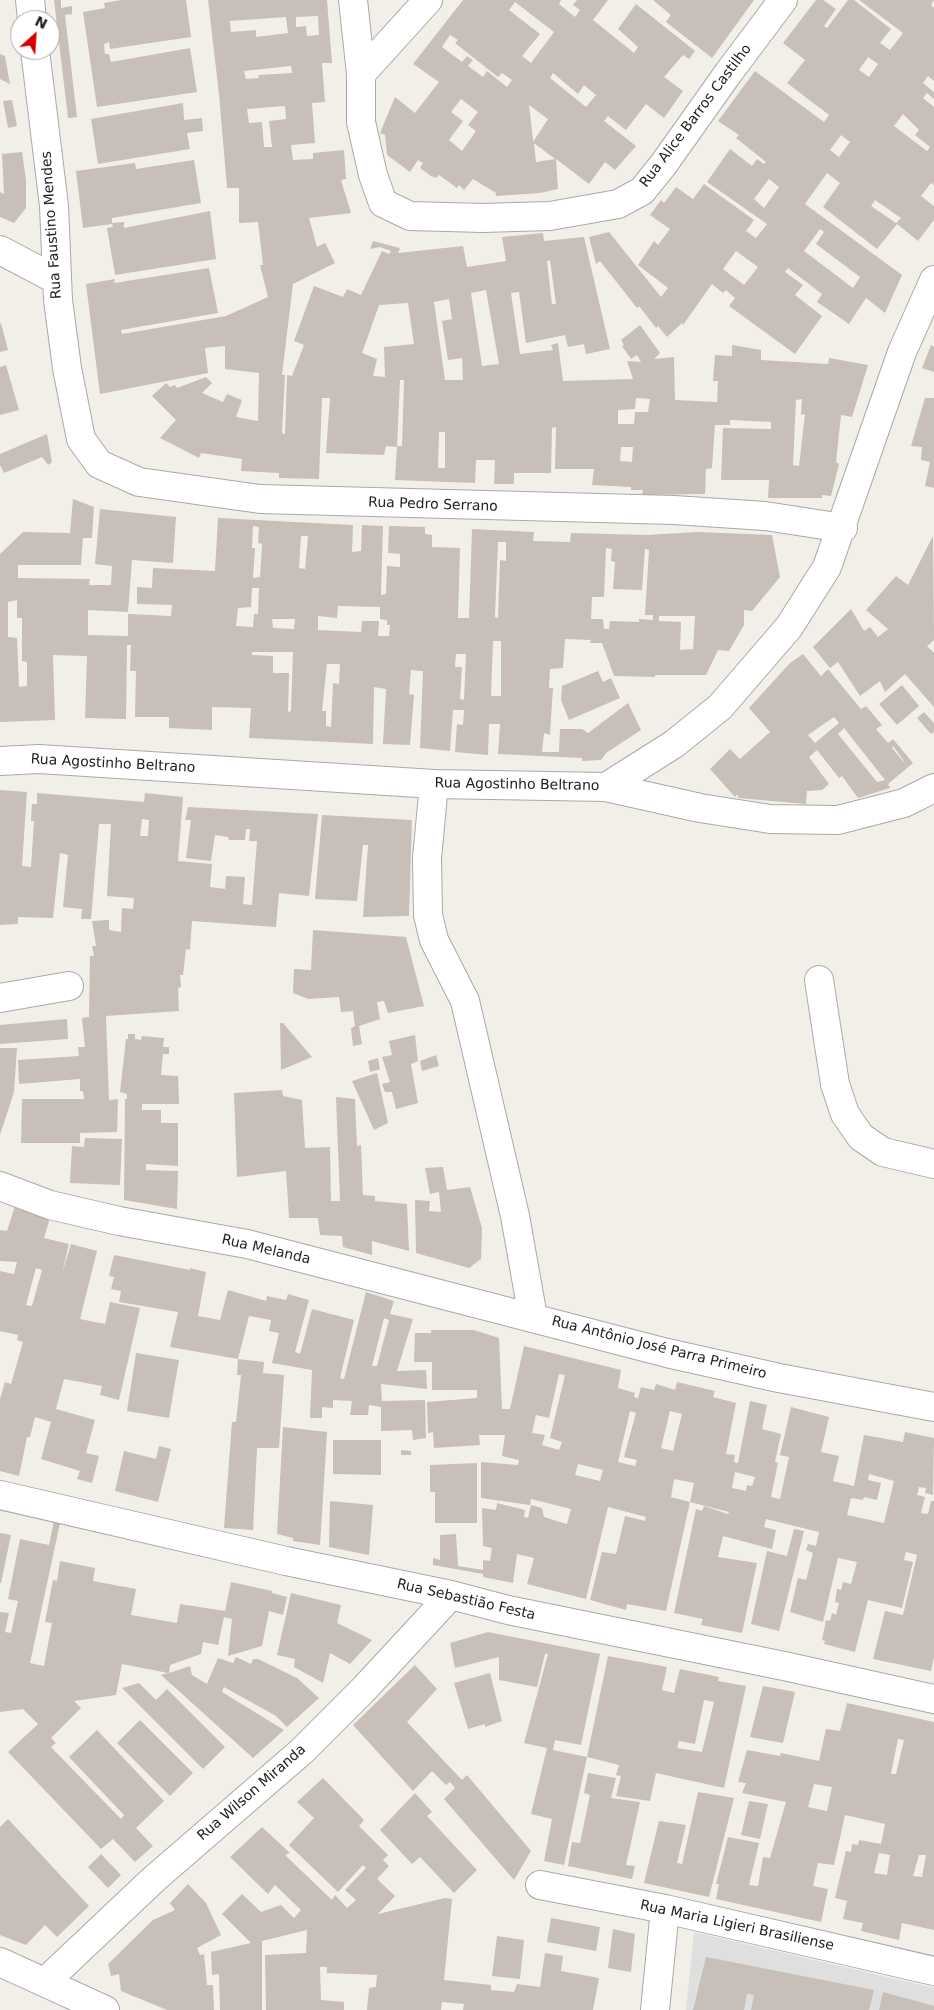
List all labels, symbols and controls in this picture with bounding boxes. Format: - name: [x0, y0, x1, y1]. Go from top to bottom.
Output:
- north arrow: [10, 10, 60, 60]
- text: N: [32, 13, 50, 32]
- street label: Rua Alice Barros Castilho: [637, 41, 755, 191]
- street label: Rua Faustino Mendes: [38, 151, 66, 299]
- street label: Rua Pedro Serrano: [368, 494, 498, 516]
- street label: Rua Agostinho Beltrano: [30, 751, 196, 777]
- street label: Rua Agostinho Beltrano: [434, 775, 600, 795]
- street label: Rua Melanda: [220, 1232, 312, 1268]
- street label: Rua Antônio José Parra Primeiro: [550, 1313, 768, 1383]
- street label: Rua Sebastião Festa: [395, 1576, 537, 1624]
- street label: Rua Wilson Miranda: [194, 1741, 310, 1845]
- street label: Rua Maria Ligieri Brasiliense: [639, 1897, 835, 1955]

